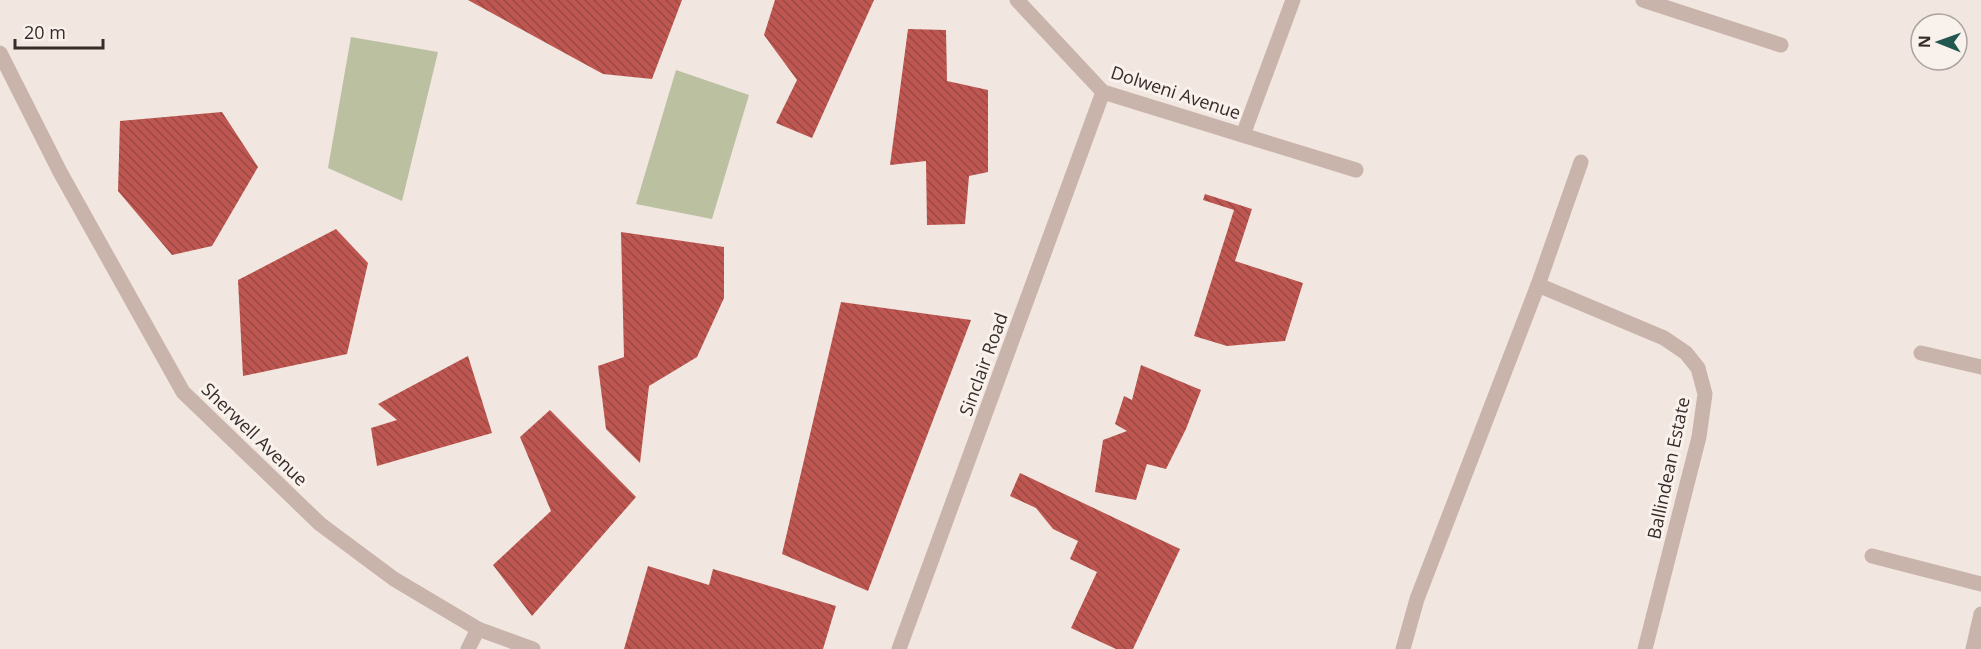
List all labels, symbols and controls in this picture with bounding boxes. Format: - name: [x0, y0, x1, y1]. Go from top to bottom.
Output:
- scale bar: [15, 12, 104, 50]
- north arrow: [1909, 12, 1969, 72]
- text: 20 m: [24, 20, 66, 44]
- text: N: [1913, 35, 1935, 48]
- street label: Dolweni Avenue: [1108, 60, 1244, 124]
- street label: Sinclair Road: [953, 309, 1013, 419]
- street label: Sherwell Avenue: [197, 377, 313, 491]
- street label: Ballindean Estate: [1641, 395, 1695, 541]

